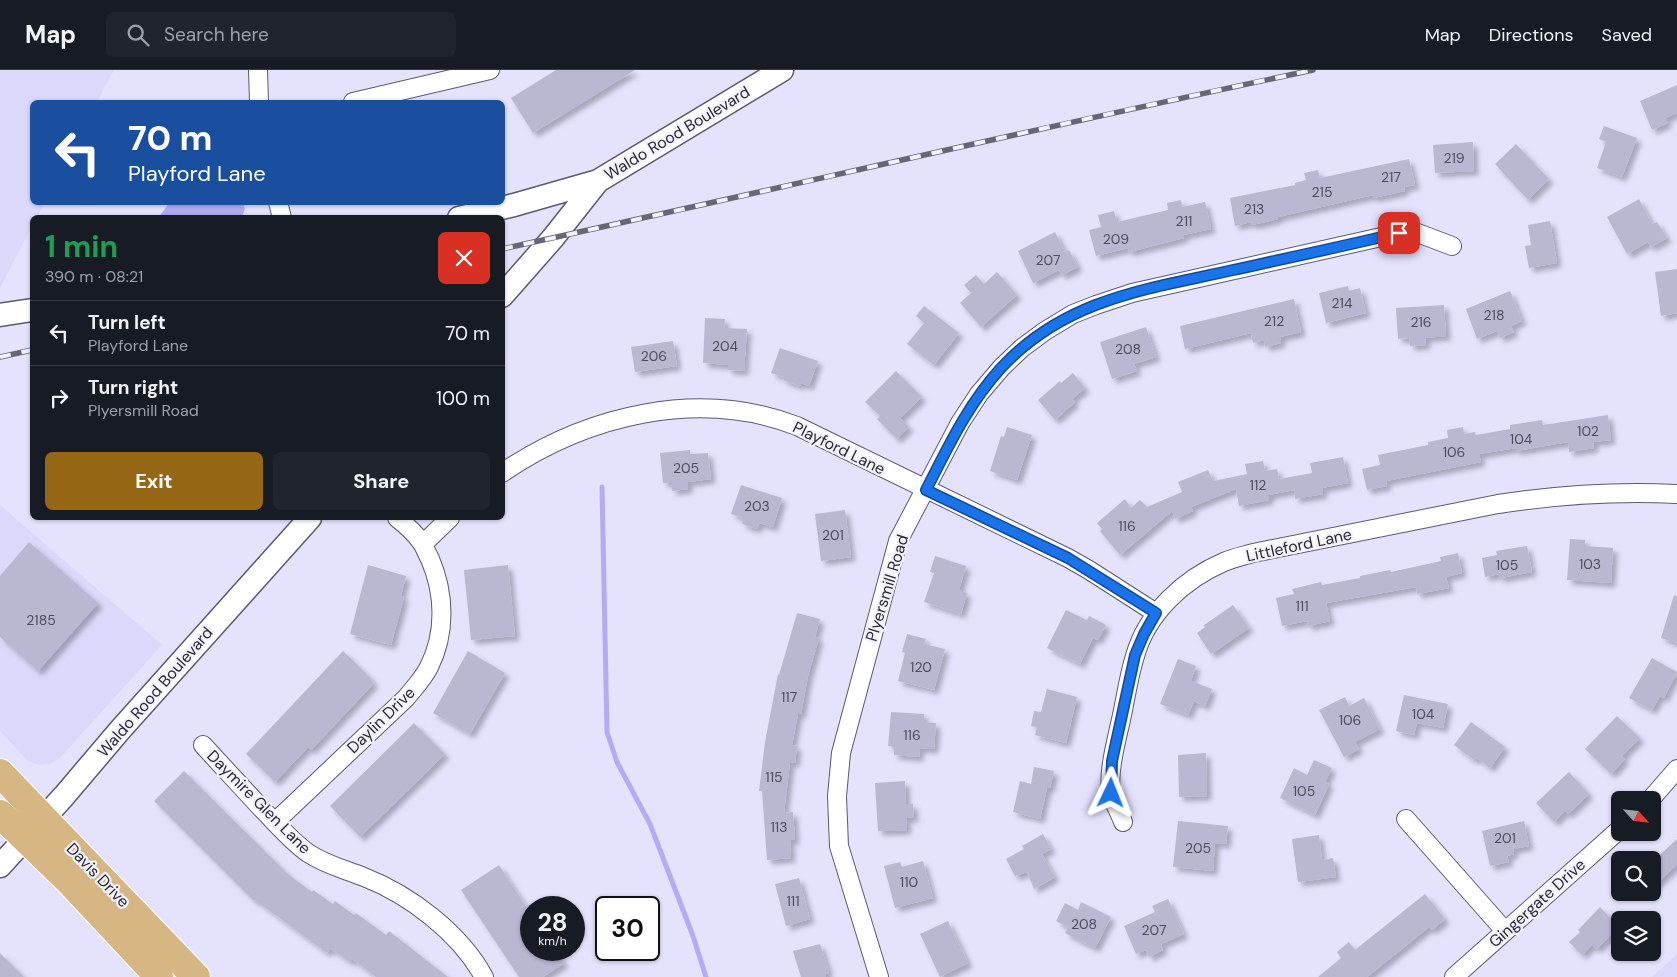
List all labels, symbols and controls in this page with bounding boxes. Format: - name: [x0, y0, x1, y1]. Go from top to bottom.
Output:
- search box: [106, 12, 456, 57]
- text: Map: [25, 19, 76, 50]
- icon: search: [124, 21, 152, 49]
- text: Search here: [164, 22, 269, 47]
- text: Map: [1425, 23, 1461, 47]
- text: Directions: [1489, 23, 1574, 47]
- text: Saved: [1602, 23, 1652, 47]
- street label: Waldo Rood Boulevard: [600, 81, 754, 185]
- text: 70 m: [128, 115, 212, 161]
- icon: left: [45, 120, 110, 185]
- house number: 219: [1443, 149, 1465, 167]
- text: Playford Lane: [128, 159, 266, 188]
- house number: 217: [1381, 168, 1401, 186]
- house number: 215: [1312, 183, 1332, 201]
- house number: 213: [1244, 200, 1264, 218]
- house number: 211: [1176, 212, 1192, 230]
- pin: [1378, 212, 1420, 254]
- icon: arrive: [1385, 219, 1413, 247]
- text: 1 min: [45, 227, 118, 266]
- house number: 209: [1103, 230, 1129, 248]
- button: close: [438, 232, 490, 284]
- house number: 207: [1036, 251, 1060, 269]
- text: 390 m · 08:21: [45, 266, 143, 287]
- house number: 214: [1332, 294, 1353, 312]
- house number: 218: [1484, 306, 1504, 324]
- text: Turn left: [88, 310, 166, 335]
- house number: 212: [1264, 312, 1284, 330]
- house number: 216: [1410, 313, 1432, 331]
- icon: left: [45, 319, 73, 347]
- text: 70 m: [445, 321, 490, 346]
- text: Playford Lane: [88, 335, 188, 356]
- house number: 204: [712, 337, 738, 355]
- house number: 208: [1115, 340, 1141, 358]
- house number: 206: [641, 347, 667, 365]
- text: Turn right: [88, 375, 178, 400]
- icon: right: [45, 384, 73, 412]
- text: 100 m: [436, 386, 490, 411]
- text: Plyersmill Road: [88, 400, 199, 421]
- street label: Playford Lane: [789, 417, 889, 479]
- house number: 102: [1577, 422, 1599, 440]
- house number: 104: [1510, 430, 1533, 448]
- house number: 106: [1443, 443, 1465, 461]
- button: Exit: [45, 452, 263, 510]
- button: Share: [273, 452, 490, 510]
- house number: 205: [673, 459, 699, 477]
- house number: 112: [1250, 476, 1266, 494]
- house number: 203: [744, 497, 770, 515]
- house number: 116: [1118, 517, 1136, 535]
- street label: Littleford Lane: [1244, 524, 1354, 566]
- house number: 201: [822, 526, 844, 544]
- street label: Plyersmill Road: [861, 532, 913, 644]
- house number: 103: [1579, 555, 1601, 573]
- house number: 105: [1496, 556, 1518, 574]
- house number: 111: [1295, 597, 1309, 615]
- house number: 2185: [26, 611, 56, 629]
- street label: Waldo Rood Boulevard: [93, 622, 217, 762]
- house number: 120: [910, 658, 932, 676]
- street label: Daylin Drive: [342, 682, 420, 758]
- house number: 117: [781, 688, 797, 706]
- house number: 104: [1412, 705, 1435, 723]
- house number: 106: [1339, 711, 1361, 729]
- house number: 116: [903, 726, 921, 744]
- street label: Daymire Glen Lane: [202, 745, 316, 859]
- position arrow: [1084, 766, 1136, 818]
- house number: 115: [765, 768, 783, 786]
- house number: 105: [1293, 782, 1315, 800]
- north arrow: [1611, 791, 1661, 841]
- map controls: [1611, 791, 1661, 961]
- house number: 113: [770, 818, 788, 836]
- house number: 201: [1494, 829, 1516, 847]
- street label: Davis Drive: [62, 838, 134, 912]
- house number: 205: [1185, 839, 1211, 857]
- button: search: [1611, 851, 1661, 901]
- street label: Gingergate Drive: [1484, 854, 1590, 952]
- house number: 110: [900, 873, 918, 891]
- house number: 111: [786, 892, 800, 910]
- speed limit sign: 30: [595, 896, 660, 961]
- text: 28: [537, 906, 568, 939]
- button: layers: [1611, 911, 1661, 961]
- house number: 208: [1071, 915, 1097, 933]
- house number: 207: [1142, 921, 1166, 939]
- text: km/h: [538, 933, 567, 949]

